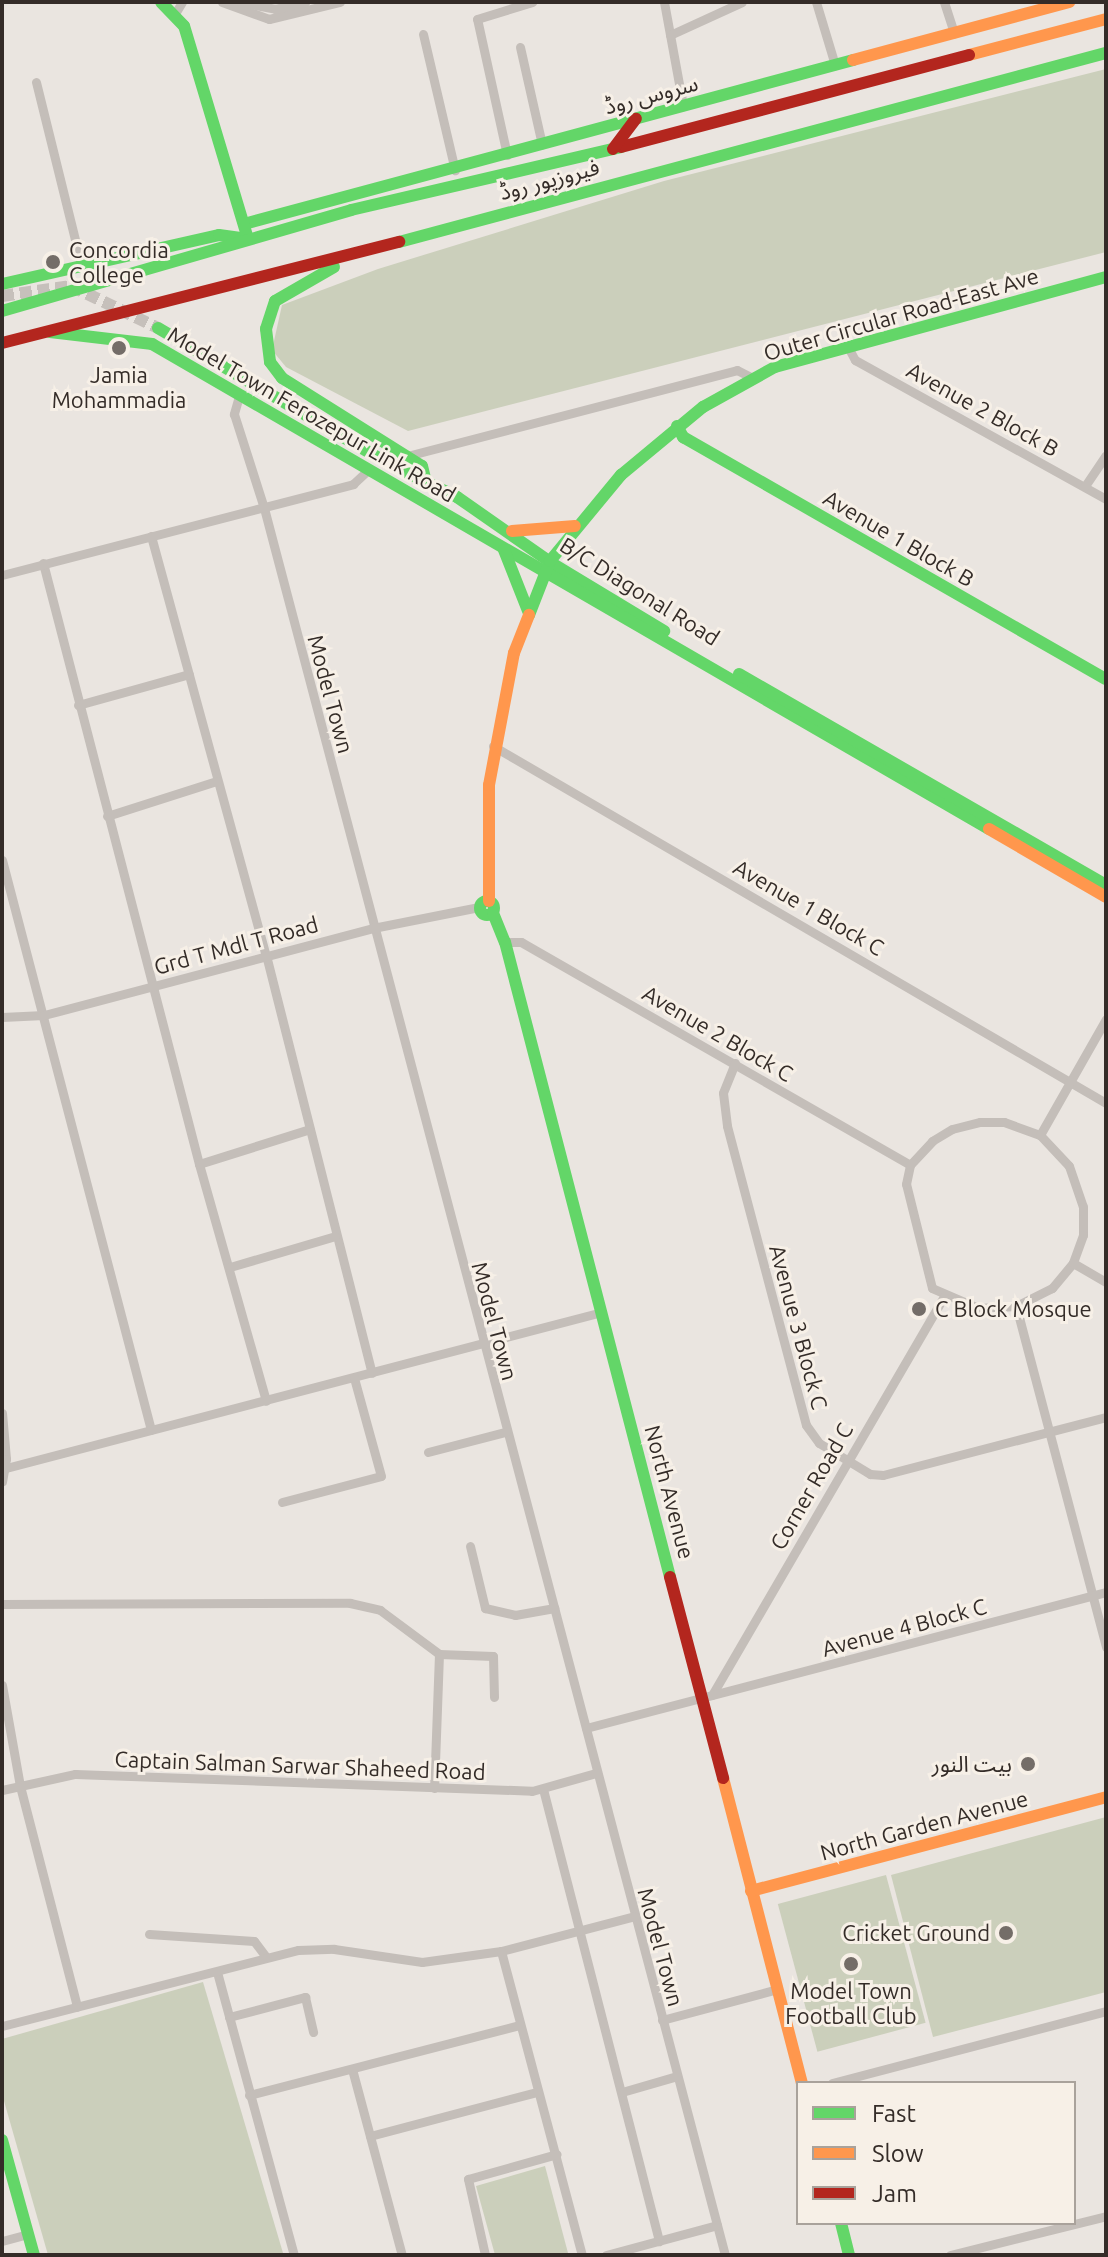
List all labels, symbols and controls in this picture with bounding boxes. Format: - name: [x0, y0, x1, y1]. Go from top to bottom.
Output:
- street label: سروس روڈ: [601, 69, 701, 119]
- street label: فیروزپور روڈ: [496, 153, 602, 205]
- place label: Concordia College: [69, 236, 169, 288]
- marker: Concordia College: [44, 253, 62, 271]
- street label: Outer Circular Road-East Ave: [760, 262, 1042, 366]
- street label: Model Town Ferozepur Link Road: [163, 321, 461, 507]
- marker: Jamia Mohammadia: [110, 339, 128, 357]
- street label: Avenue 2 Block B: [902, 356, 1064, 462]
- place label: Jamia Mohammadia: [52, 361, 186, 412]
- street label: Avenue 1 Block B: [819, 484, 979, 592]
- street label: B/C Diagonal Road: [555, 531, 725, 651]
- street label: Model Town: [303, 632, 359, 756]
- street label: Avenue 1 Block C: [729, 853, 889, 961]
- street label: Grd T Mdl T Road: [151, 910, 321, 980]
- street label: Avenue 2 Block C: [638, 979, 798, 1087]
- street label: Avenue 3 Block C: [764, 1242, 834, 1412]
- street label: Model Town: [467, 1259, 523, 1383]
- place label: C Block Mosque: [935, 1296, 1092, 1322]
- marker: C Block Mosque: [910, 1300, 928, 1318]
- street label: Corner Road C: [764, 1418, 858, 1554]
- street label: North Avenue: [639, 1422, 701, 1562]
- street label: Avenue 4 Block C: [819, 1592, 989, 1662]
- street label: Captain Salman Sarwar Shaheed Road: [114, 1745, 486, 1785]
- place label: بیت النور: [932, 1751, 1012, 1777]
- marker: بیت النور: [1019, 1755, 1037, 1773]
- street label: North Garden Avenue: [817, 1785, 1031, 1865]
- street label: Model Town: [633, 1885, 689, 2009]
- place label: Cricket Ground: [842, 1920, 990, 1946]
- marker: Cricket Ground: [997, 1924, 1015, 1942]
- marker: Model Town Football Club: [842, 1955, 860, 1973]
- place label: Model Town Football Club: [785, 1977, 917, 2028]
- legend: [796, 2081, 1076, 2225]
- text: Fast: [872, 2100, 916, 2127]
- text: Slow: [872, 2140, 924, 2167]
- text: Jam: [872, 2180, 917, 2207]

